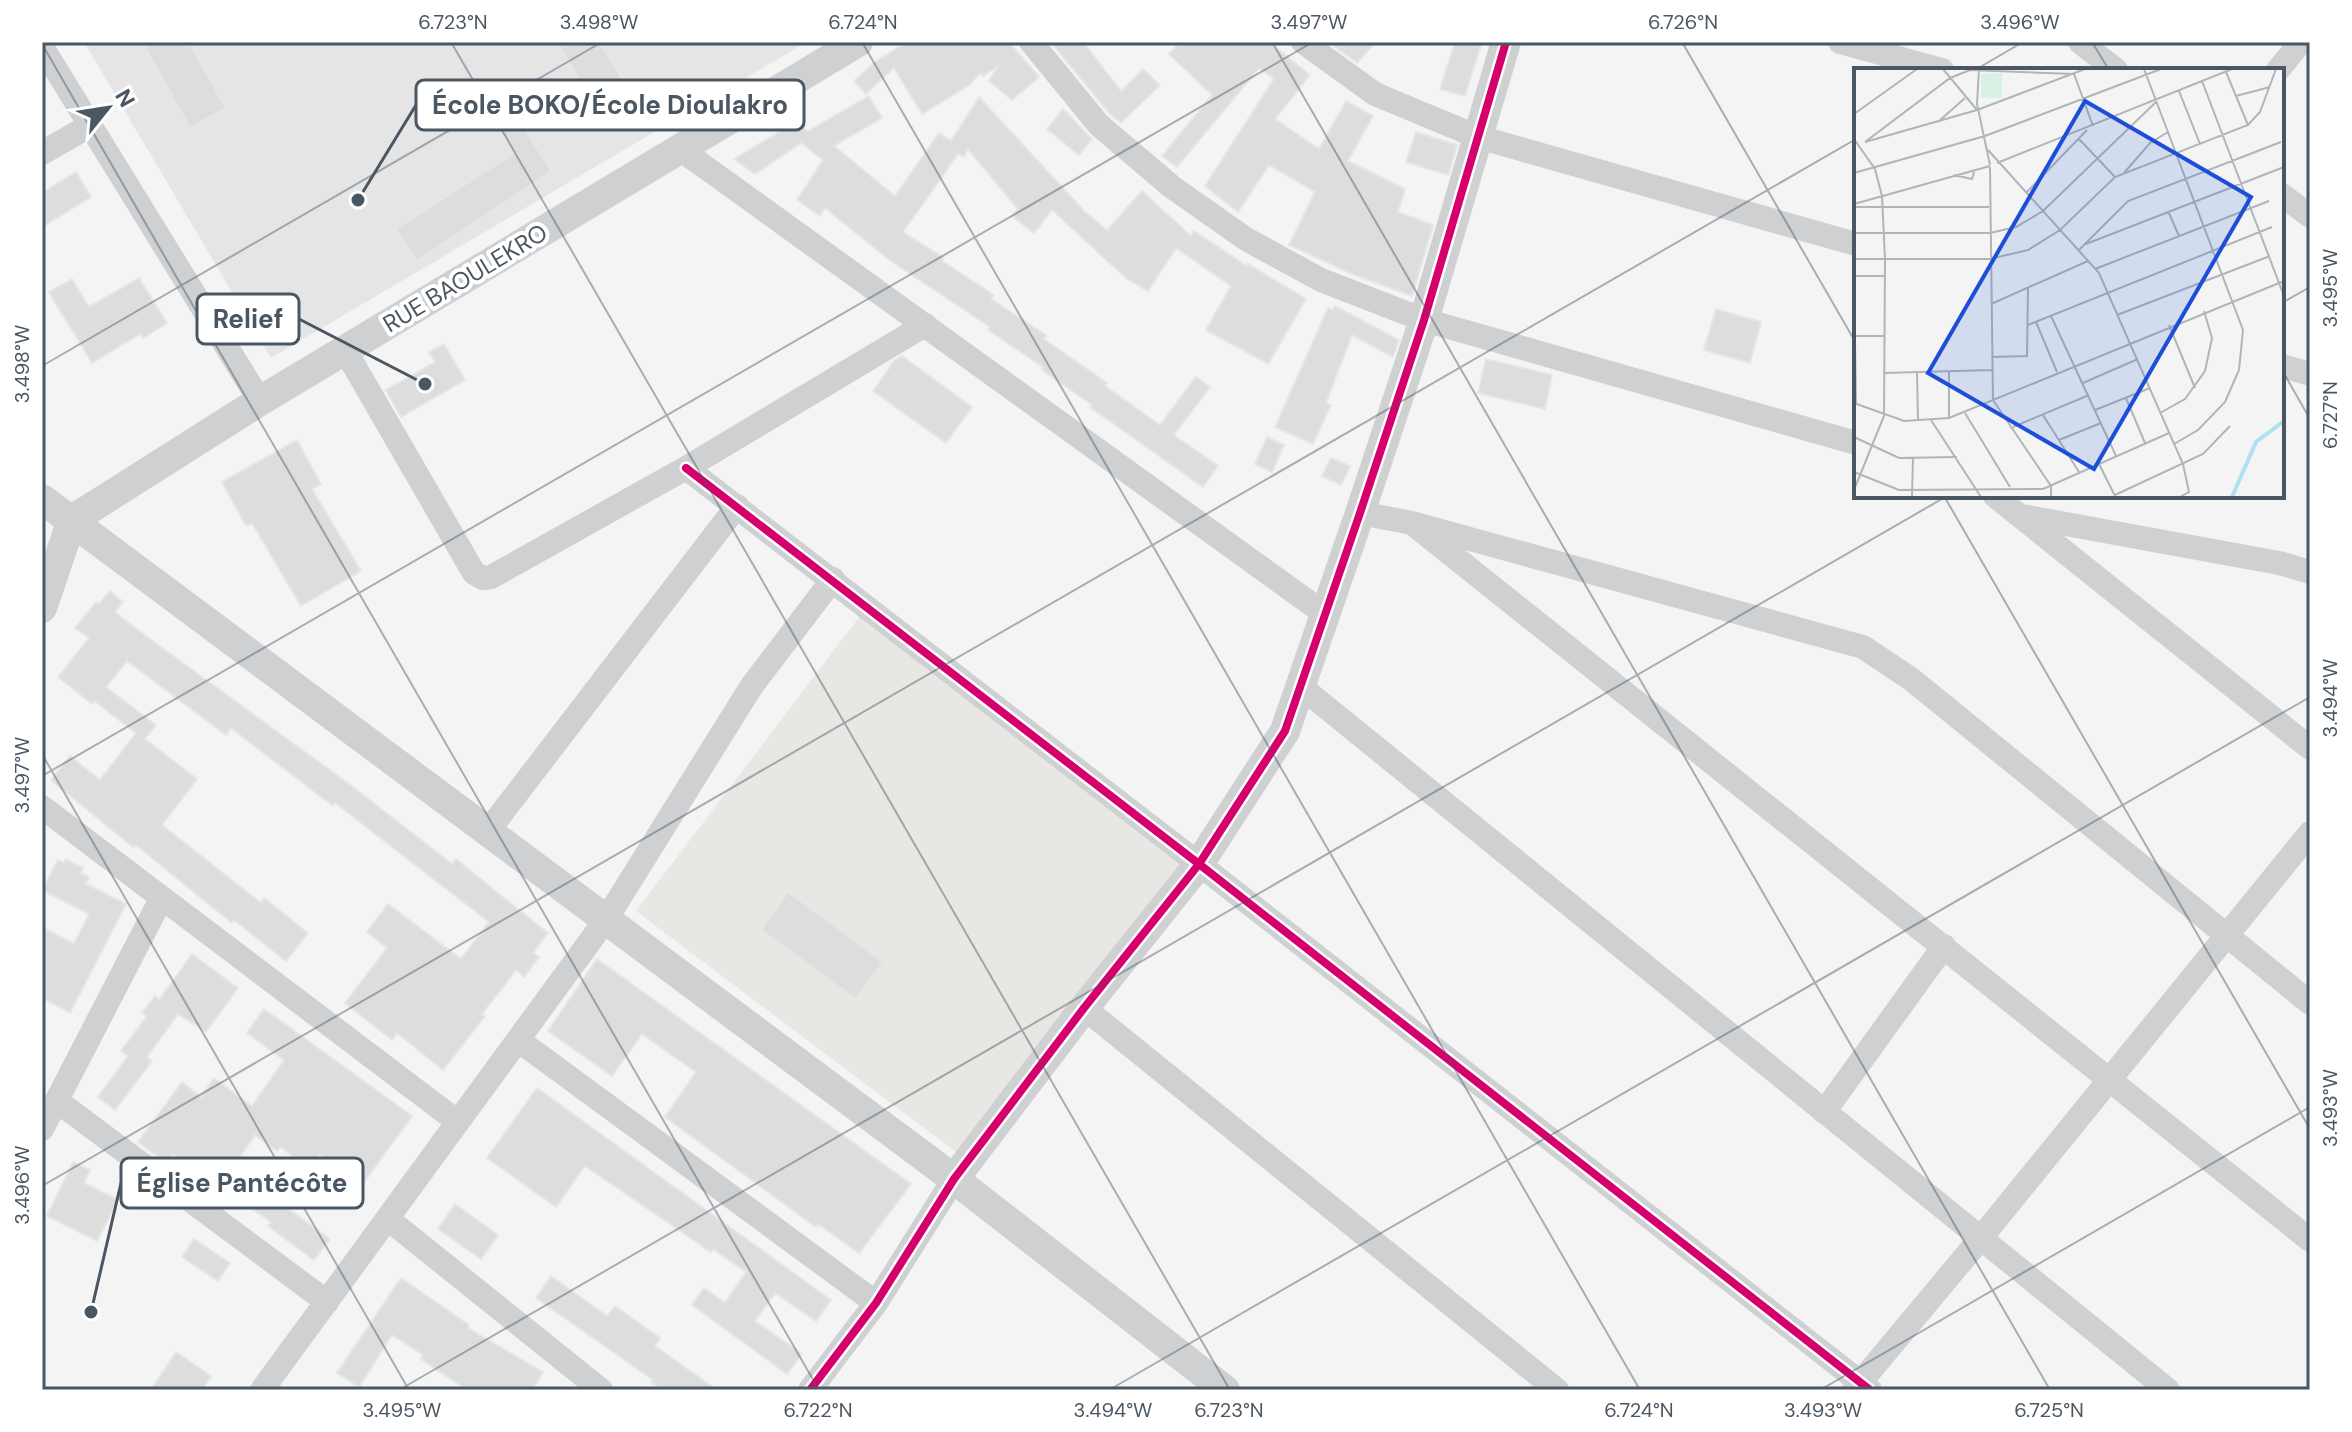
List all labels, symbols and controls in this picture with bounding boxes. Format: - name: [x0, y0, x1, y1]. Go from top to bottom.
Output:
- text: 6.723°N: [418, 9, 488, 35]
- text: 3.498°W: [560, 9, 638, 35]
- text: 6.724°N: [828, 9, 898, 35]
- text: 3.497°W: [1271, 9, 1347, 35]
- text: 6.726°N: [1648, 9, 1718, 35]
- text: 3.496°W: [1980, 9, 2060, 35]
- north arrow: [68, 68, 148, 148]
- inset map: [1854, 68, 2284, 498]
- callout: École BOKO/École Dioulakro: [416, 80, 804, 130]
- text: N: [108, 84, 141, 112]
- text: École BOKO/École Dioulakro: [432, 88, 788, 122]
- street label: RUE BAOULEKRO: [377, 217, 553, 339]
- text: 3.495°W: [2317, 249, 2343, 327]
- callout: Relief: [197, 294, 299, 344]
- text: Relief: [213, 302, 283, 336]
- text: 3.498°W: [9, 325, 35, 403]
- text: 6.727°N: [2317, 381, 2343, 449]
- text: 3.494°W: [2317, 659, 2343, 737]
- text: 3.497°W: [9, 737, 35, 813]
- text: 3.493°W: [2317, 1069, 2343, 1147]
- text: 3.496°W: [9, 1145, 35, 1225]
- callout: Église Pantécôte: [121, 1158, 363, 1208]
- text: Église Pantécôte: [137, 1166, 347, 1200]
- text: 3.495°W: [363, 1397, 441, 1423]
- text: 6.722°N: [783, 1397, 853, 1423]
- text: 3.494°W: [1074, 1397, 1152, 1423]
- text: 6.723°N: [1194, 1397, 1264, 1423]
- text: 6.724°N: [1604, 1397, 1674, 1423]
- text: 3.493°W: [1784, 1397, 1862, 1423]
- text: 6.725°N: [2014, 1397, 2084, 1423]

